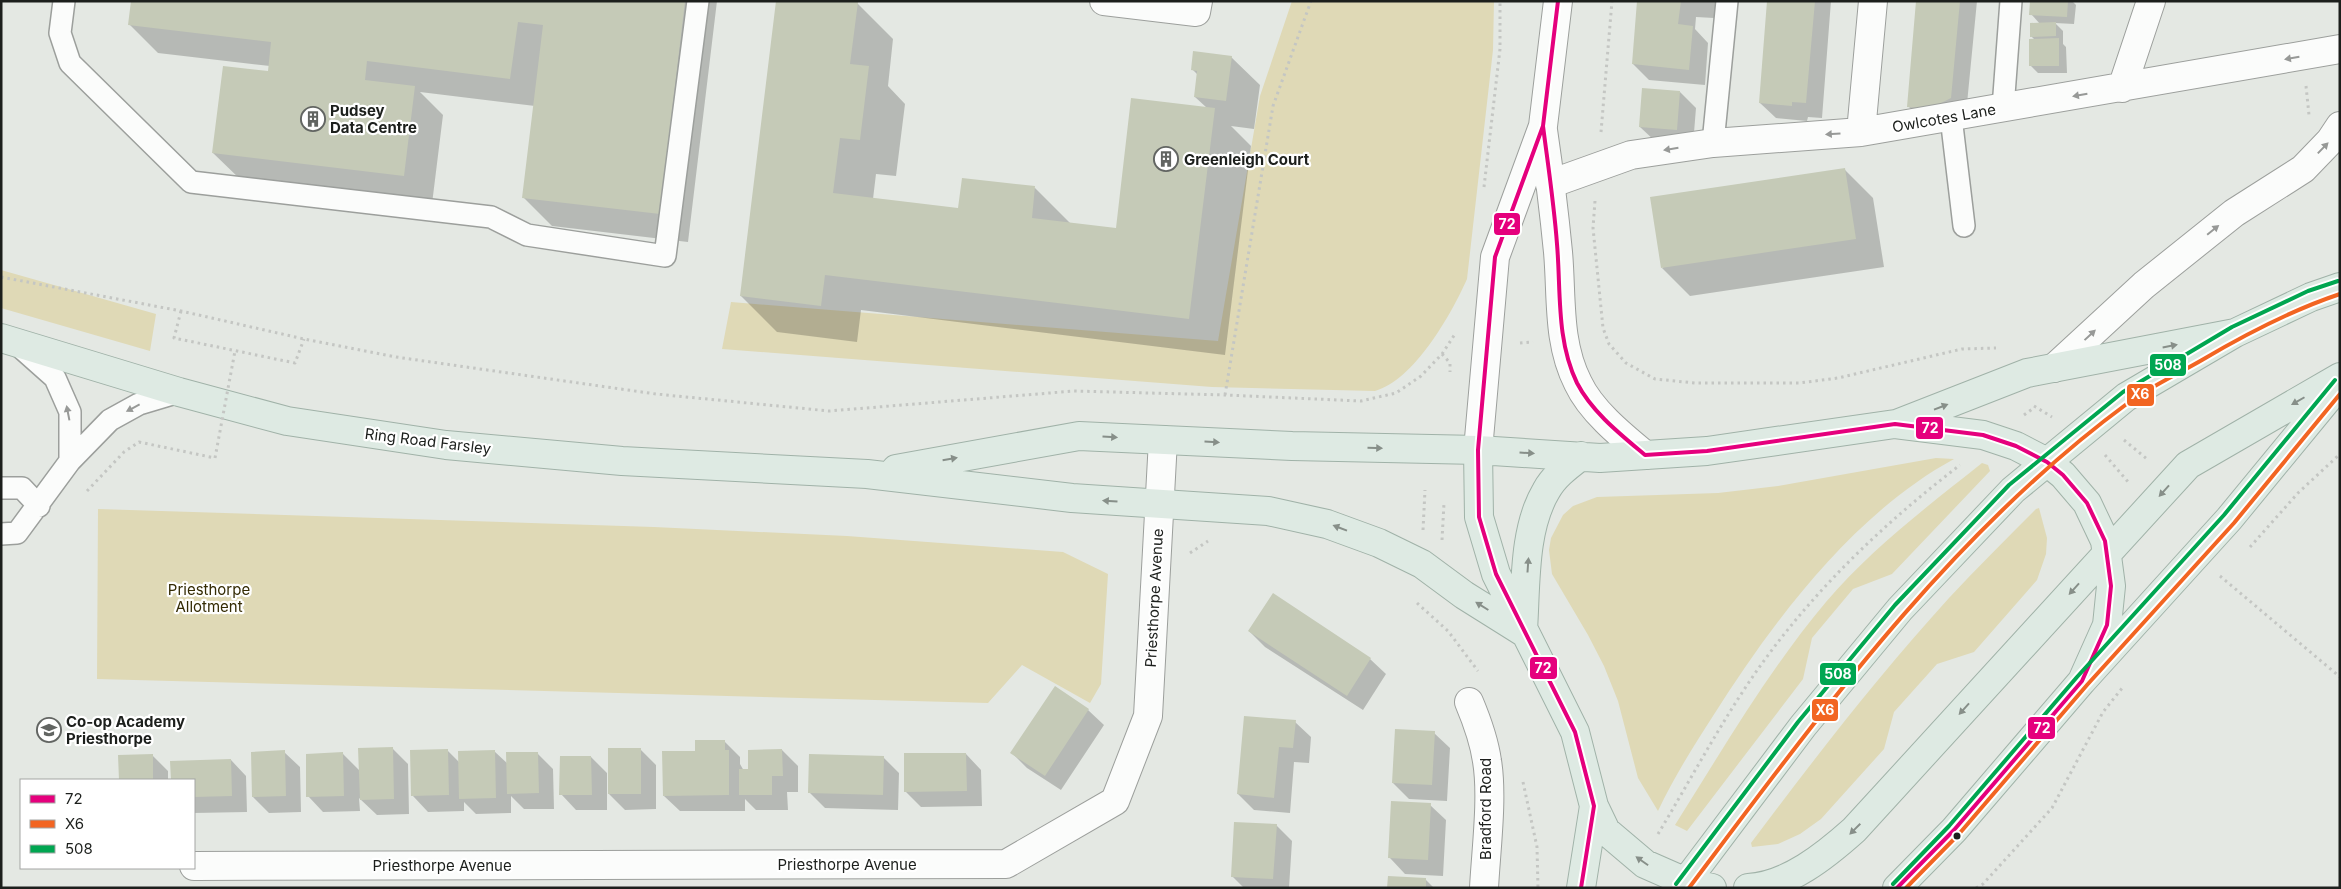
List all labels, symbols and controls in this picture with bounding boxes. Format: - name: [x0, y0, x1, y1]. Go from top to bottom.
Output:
- one-way arrow: [2283, 54, 2299, 62]
- one-way arrow: [2072, 91, 2088, 99]
- street label: Owlcotes Lane: [1891, 100, 1997, 136]
- place label: Pudsey Data Centre: [330, 101, 417, 137]
- building icon: Pudsey Data Centre: [300, 106, 326, 132]
- one-way arrow: [1825, 130, 1841, 138]
- one-way arrow: [2317, 143, 2329, 155]
- one-way arrow: [1663, 145, 1679, 153]
- building icon: Greenleigh Court: [1153, 146, 1179, 172]
- place label: Greenleigh Court: [1184, 150, 1310, 169]
- line badge: 72: [1493, 212, 1521, 236]
- text: 72: [1499, 215, 1516, 232]
- one-way arrow: [2206, 224, 2219, 235]
- one-way arrow: [2083, 329, 2095, 341]
- one-way arrow: [2163, 341, 2179, 349]
- line badge: 508: [2149, 353, 2187, 377]
- text: 508: [2154, 356, 2182, 373]
- line badge: X6: [2126, 383, 2155, 407]
- text: X6: [2131, 385, 2149, 402]
- one-way arrow: [2291, 397, 2304, 406]
- one-way arrow: [1934, 402, 1948, 410]
- one-way arrow: [64, 404, 72, 420]
- one-way arrow: [125, 404, 140, 412]
- line badge: 72: [1915, 416, 1944, 440]
- text: 72: [1922, 419, 1939, 436]
- street label: Ring Road Farsley: [364, 424, 493, 458]
- one-way arrow: [1102, 434, 1118, 442]
- one-way arrow: [1204, 439, 1220, 447]
- one-way arrow: [1367, 444, 1383, 452]
- one-way arrow: [1519, 449, 1535, 457]
- one-way arrow: [942, 455, 957, 463]
- one-way arrow: [2158, 484, 2169, 497]
- one-way arrow: [1102, 496, 1118, 504]
- one-way arrow: [1332, 524, 1347, 532]
- street label: Priesthorpe Avenue: [1141, 528, 1167, 668]
- one-way arrow: [1524, 557, 1532, 573]
- park label: Priesthorpe Allotment: [168, 580, 250, 616]
- one-way arrow: [2068, 583, 2080, 595]
- one-way arrow: [1475, 601, 1488, 611]
- line badge: 72: [1529, 656, 1558, 680]
- text: 72: [1535, 659, 1552, 676]
- line badge: 508: [1819, 662, 1857, 686]
- text: 508: [1824, 665, 1852, 682]
- line badge: X6: [1811, 698, 1839, 722]
- text: X6: [1816, 701, 1834, 718]
- one-way arrow: [1959, 703, 1970, 716]
- place label: Co-op Academy Priesthorpe: [66, 712, 185, 748]
- line badge: 72: [2027, 716, 2056, 740]
- school or university icon: Co-op Academy Priesthorpe: [36, 717, 62, 743]
- text: 72: [2034, 719, 2051, 736]
- street label: Bradford Road: [1476, 758, 1495, 860]
- legend: [20, 779, 195, 869]
- text: 72: [65, 789, 83, 808]
- text: X6: [65, 814, 84, 833]
- one-way arrow: [1849, 823, 1861, 835]
- unlabelled marker: [1952, 831, 1962, 841]
- text: 508: [65, 839, 93, 858]
- street label: Priesthorpe Avenue: [777, 855, 917, 874]
- street label: Priesthorpe Avenue: [372, 856, 512, 875]
- one-way arrow: [1635, 856, 1649, 866]

